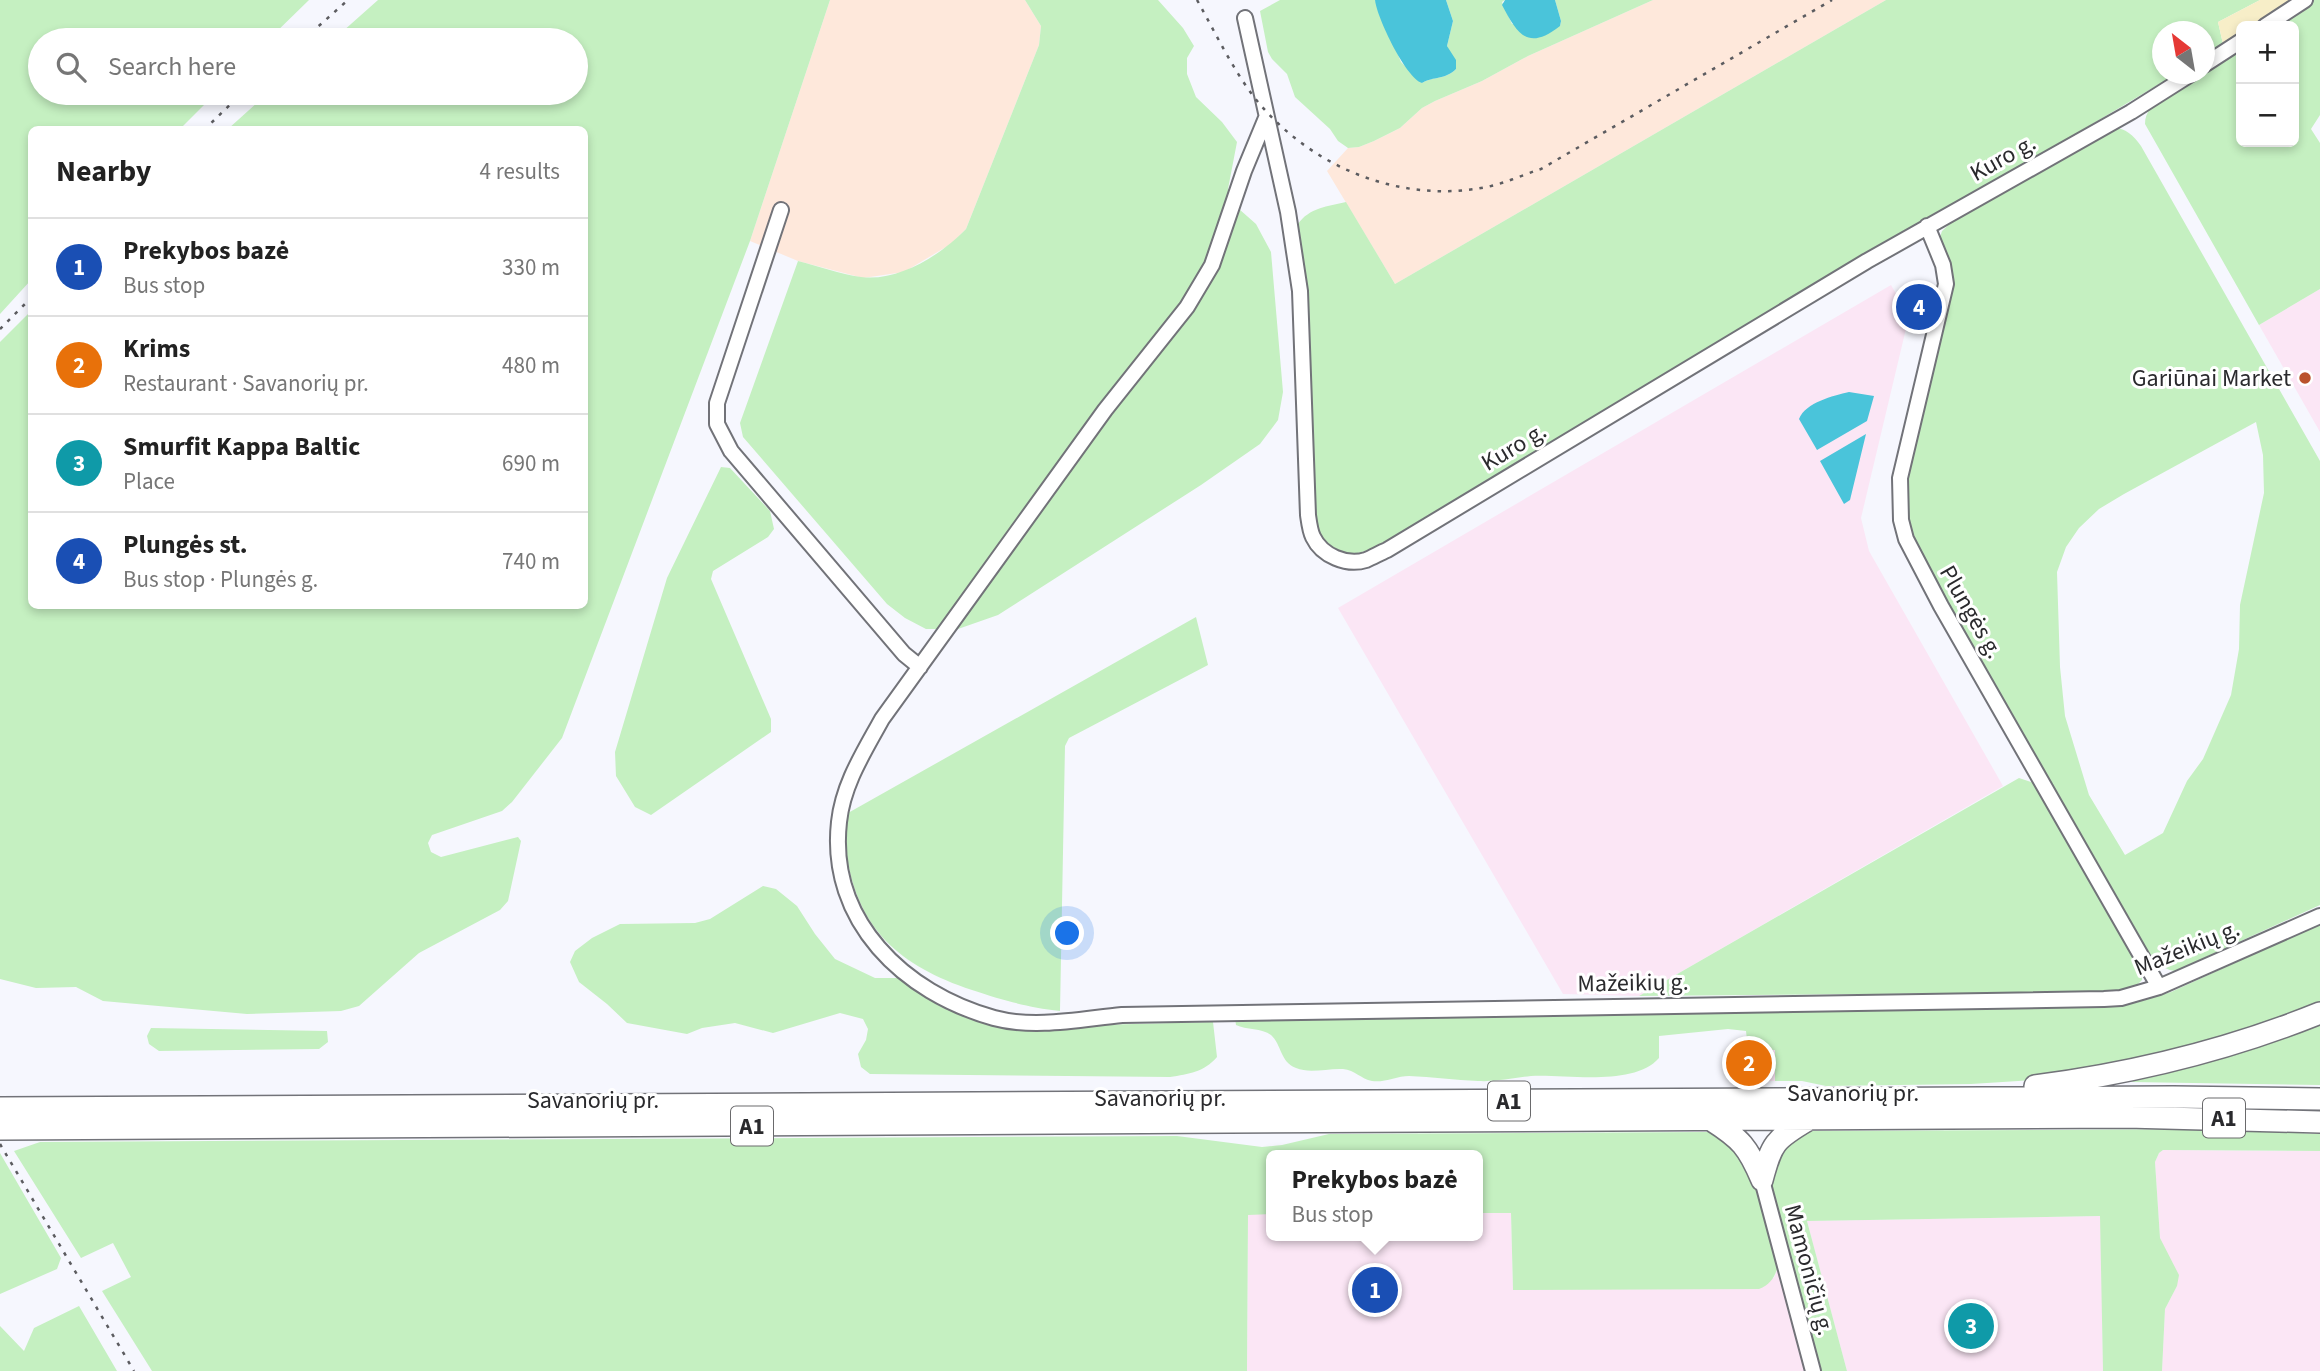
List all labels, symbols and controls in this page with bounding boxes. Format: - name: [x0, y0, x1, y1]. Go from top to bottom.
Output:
- north arrow: [2152, 21, 2215, 84]
- map controls: [2236, 21, 2299, 147]
- button: +: [2236, 21, 2299, 84]
- search box: [28, 28, 588, 105]
- icon: search: [52, 48, 90, 86]
- text: Search here: [108, 48, 236, 85]
- button: −: [2236, 84, 2299, 147]
- street label: Kuro g.: [1964, 126, 2042, 190]
- text: Nearby: [56, 150, 151, 193]
- text: 4 results: [480, 155, 560, 188]
- text: Prekybos bazė: [123, 232, 289, 269]
- text: 1: [73, 251, 85, 284]
- text: 330 m: [502, 251, 560, 284]
- text: Bus stop: [123, 269, 205, 302]
- pin: 4: [1896, 281, 1942, 333]
- text: Krims: [123, 330, 190, 367]
- text: 2: [73, 349, 85, 382]
- text: 480 m: [502, 349, 560, 382]
- place label: Gariūnai Market: [2132, 361, 2291, 396]
- text: Restaurant · Savanorių pr.: [123, 367, 369, 400]
- marker: Gariūnai Market: [2297, 370, 2313, 386]
- street label: Kuro g.: [1475, 414, 1553, 480]
- text: Smurfit Kappa Baltic: [123, 428, 360, 465]
- text: 3: [73, 447, 85, 480]
- text: 690 m: [502, 447, 560, 480]
- text: Place: [123, 465, 175, 498]
- text: Plungės st.: [123, 526, 248, 563]
- text: 4: [73, 545, 85, 578]
- text: 740 m: [502, 545, 560, 578]
- street label: Plungės g.: [1930, 559, 2012, 665]
- text: Bus stop · Plungės g.: [123, 563, 318, 596]
- street label: Mažeikių g.: [2129, 911, 2245, 985]
- your location: [1050, 916, 1084, 950]
- street label: Mažeikių g.: [1577, 965, 1689, 1001]
- pin: 2: [1726, 1037, 1772, 1089]
- street label: Savanorių pr.: [1787, 1076, 1919, 1111]
- street label: Savanorių pr.: [1094, 1081, 1226, 1116]
- road number: A1: [1488, 1082, 1530, 1120]
- street label: Savanorių pr.: [527, 1083, 659, 1118]
- road number: A1: [2203, 1098, 2245, 1138]
- road number: A1: [731, 1106, 773, 1146]
- popup: [1266, 1150, 1483, 1241]
- text: Prekybos bazė: [1291, 1161, 1458, 1198]
- text: Bus stop: [1291, 1198, 1374, 1231]
- street label: Mamoničių g.: [1775, 1201, 1843, 1339]
- pin: 1: [1352, 1264, 1398, 1316]
- pin: 3: [1948, 1300, 1994, 1352]

